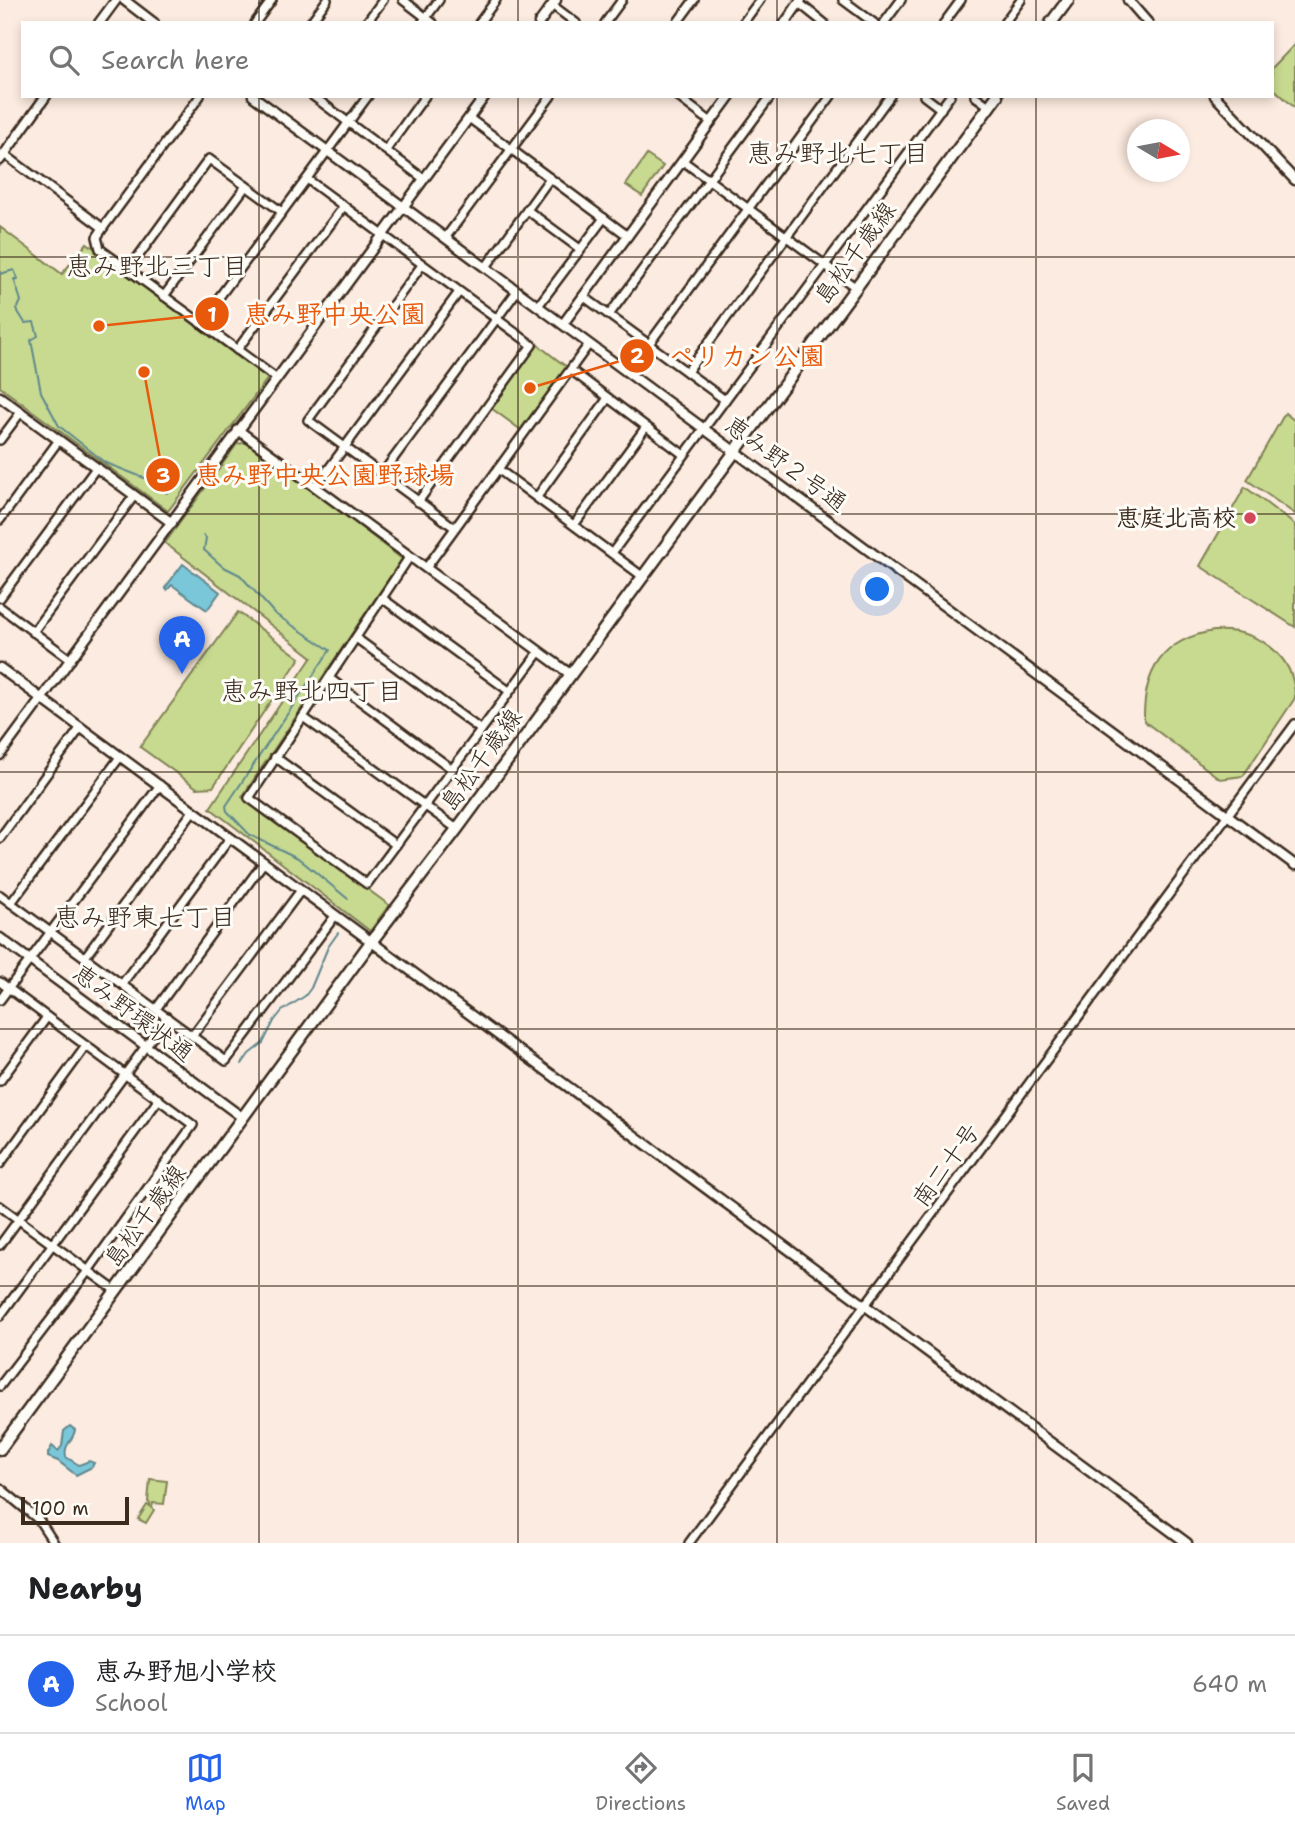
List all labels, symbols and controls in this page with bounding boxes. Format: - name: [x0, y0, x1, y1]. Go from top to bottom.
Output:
- search box: [21, 21, 1274, 98]
- icon: search: [45, 41, 83, 79]
- text: Search here: [101, 42, 250, 77]
- north arrow: [1127, 119, 1190, 182]
- district label: 恵み野北七丁目: [747, 135, 929, 170]
- street label: 島松千歳線: [807, 195, 903, 311]
- district label: 恵み野北三丁目: [66, 248, 248, 283]
- callout: 恵み野中央公園: [195, 291, 440, 338]
- text: 恵み野中央公園: [244, 296, 426, 331]
- text: 1: [207, 301, 217, 329]
- callout: ペリカン公園: [620, 332, 839, 379]
- text: ペリカン公園: [669, 338, 825, 373]
- text: 2: [630, 342, 645, 370]
- street label: 恵み野２号通: [718, 409, 854, 519]
- callout: 恵み野中央公園野球場: [146, 452, 469, 499]
- text: 恵み野中央公園野球場: [195, 457, 455, 492]
- text: 3: [156, 462, 170, 490]
- place label: 恵庭北高校: [1116, 502, 1236, 534]
- marker: 恵庭北高校: [1242, 510, 1258, 526]
- your location: [860, 572, 894, 606]
- pin: A: [159, 616, 205, 674]
- district label: 恵み野北四丁目: [221, 673, 403, 708]
- street label: 島松千歳線: [433, 702, 529, 818]
- district label: 恵み野東七丁目: [54, 899, 236, 934]
- street label: 恵み野環状通: [66, 957, 200, 1069]
- street label: 南二十号: [905, 1117, 987, 1213]
- street label: 島松千歳線: [97, 1158, 193, 1274]
- scale bar: [21, 1494, 130, 1526]
- text: 100 m: [32, 1496, 89, 1521]
- text: Nearby: [28, 1568, 143, 1609]
- text: 恵み野旭小学校: [95, 1653, 277, 1688]
- text: A: [42, 1669, 60, 1699]
- text: 640 m: [1192, 1669, 1267, 1699]
- text: School: [95, 1688, 167, 1718]
- tab: Map: [185, 1749, 226, 1816]
- tab: Directions: [596, 1749, 686, 1816]
- tab: Saved: [1056, 1749, 1110, 1816]

